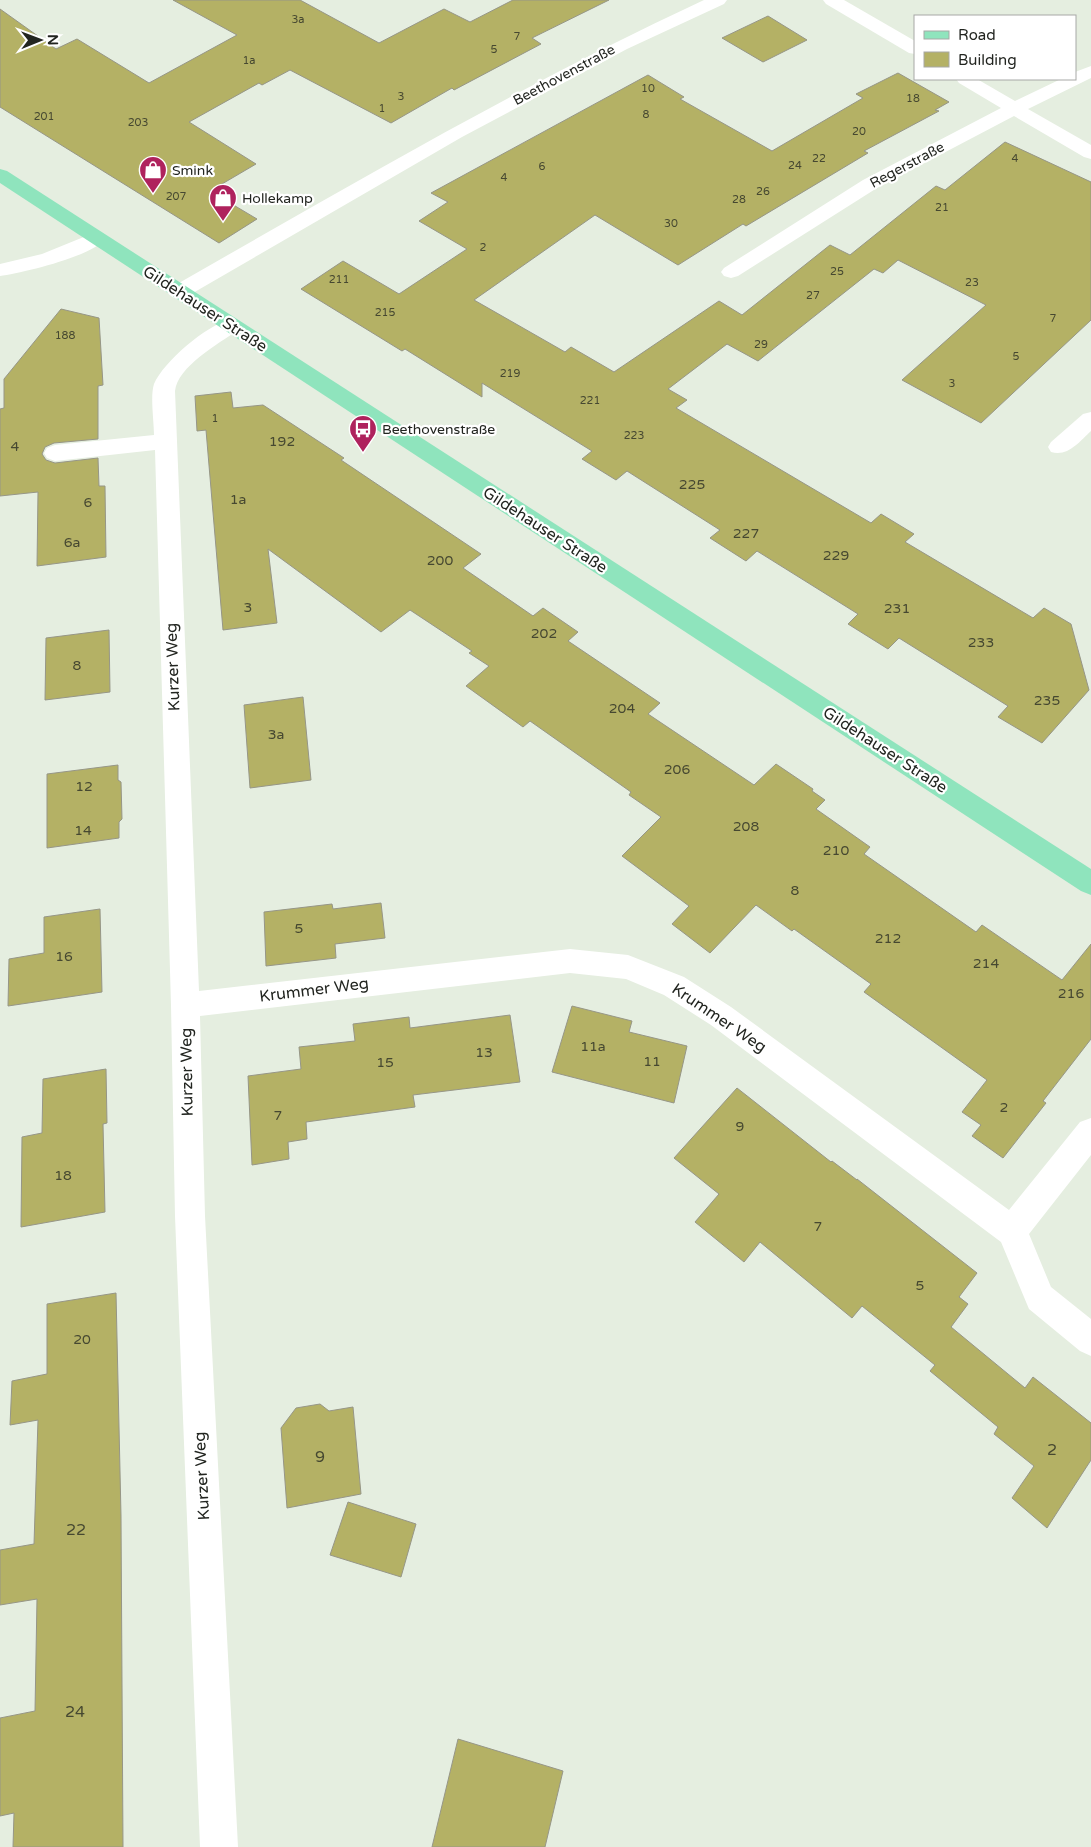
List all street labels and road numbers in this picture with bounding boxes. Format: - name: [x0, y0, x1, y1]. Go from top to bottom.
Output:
- street label: Beethovenstraße: [510, 41, 618, 109]
- street label: Regerstraße: [867, 138, 947, 192]
- street label: Gildehauser Straße: [139, 261, 271, 357]
- street label: Gildehauser Straße: [479, 482, 611, 578]
- street label: Kurzer Weg: [161, 622, 185, 712]
- street label: Gildehauser Straße: [819, 702, 951, 798]
- street label: Krummer Weg: [258, 973, 370, 1007]
- street label: Krummer Weg: [668, 979, 770, 1057]
- street label: Kurzer Weg: [176, 1028, 198, 1116]
- street label: Kurzer Weg: [190, 1431, 214, 1521]

